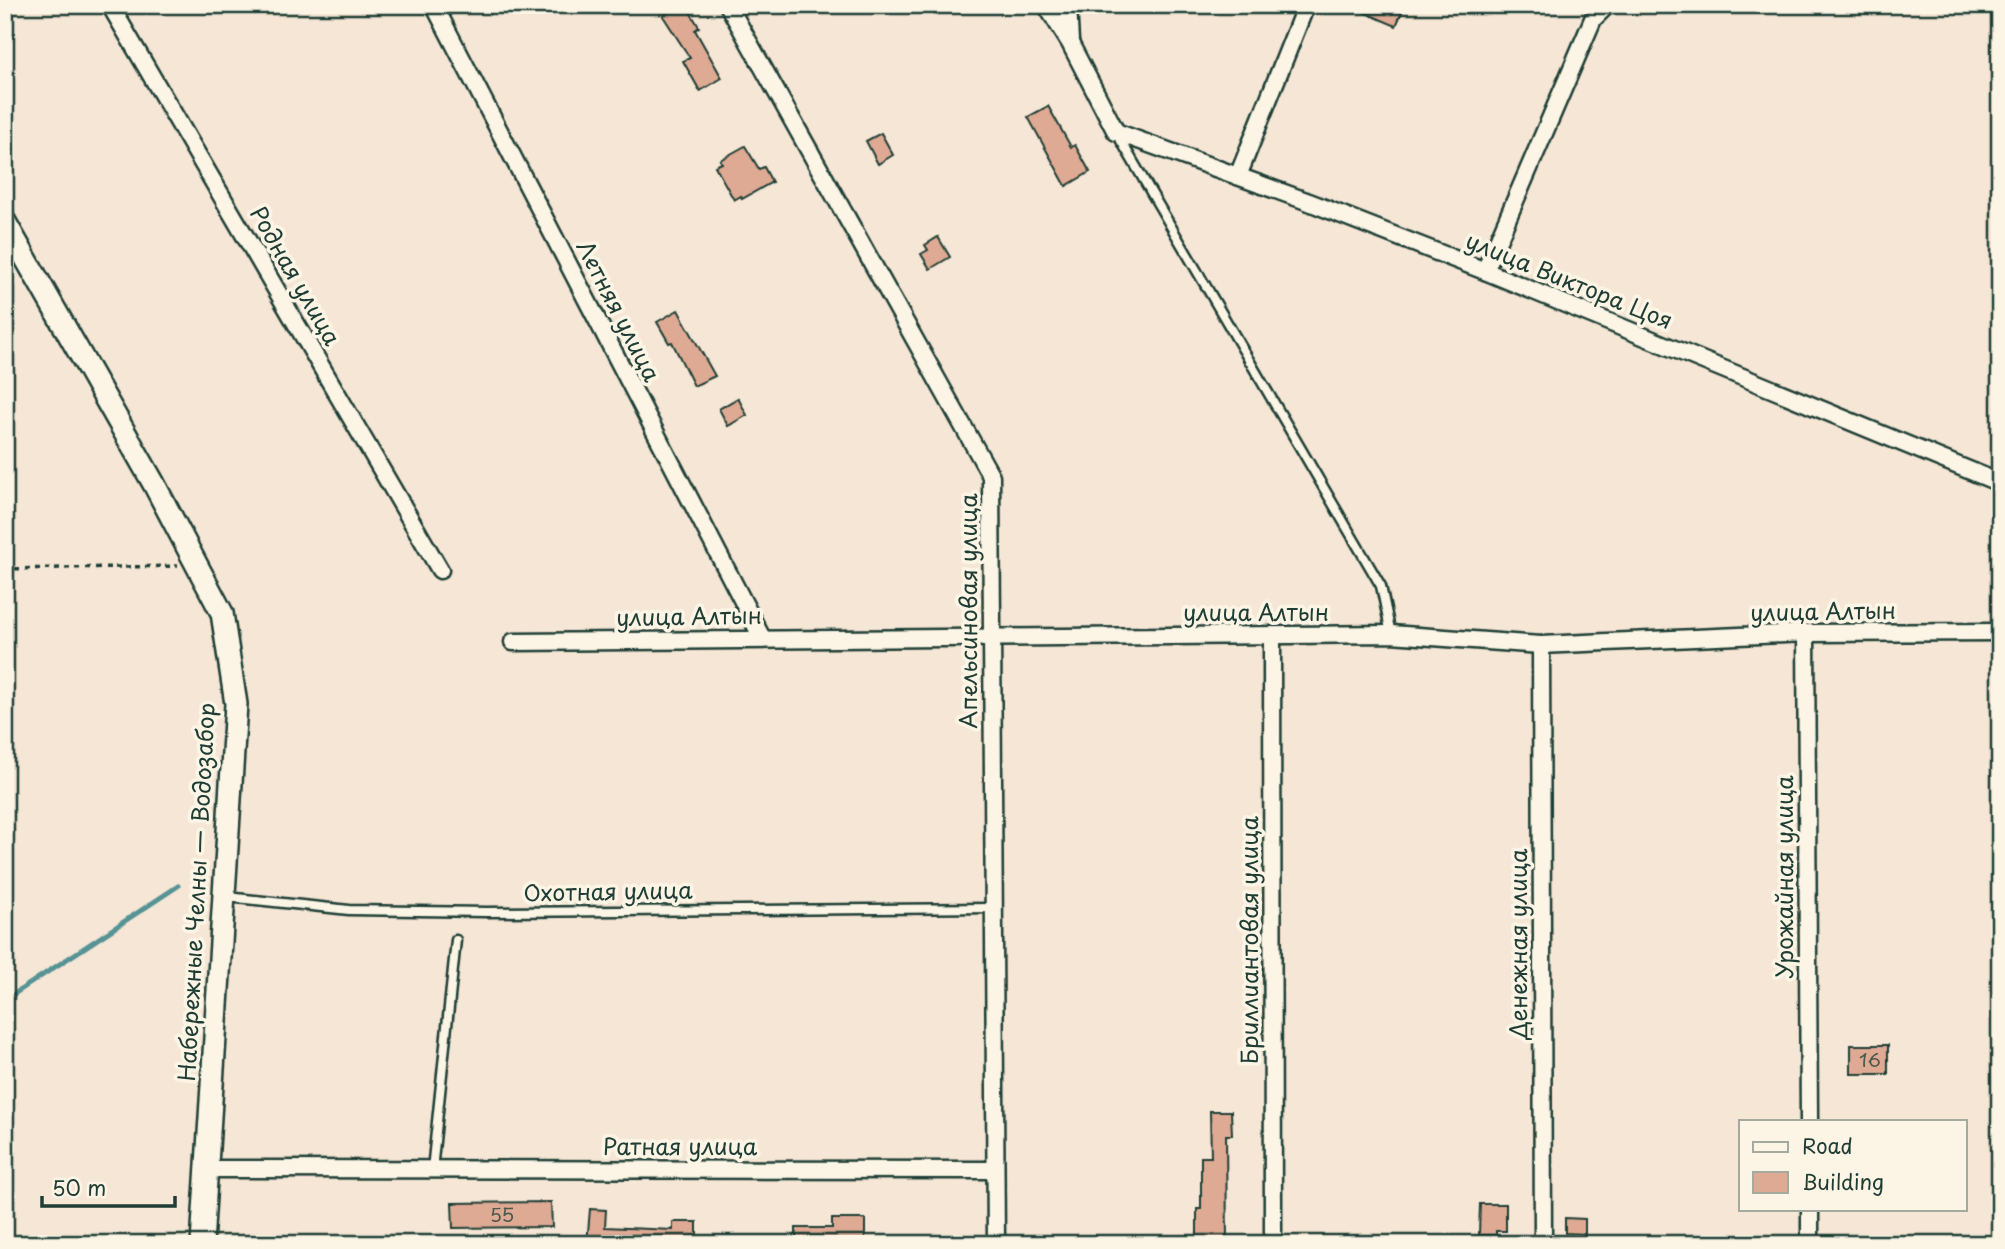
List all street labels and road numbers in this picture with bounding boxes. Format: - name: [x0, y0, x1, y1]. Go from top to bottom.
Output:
- street label: Родная улица: [242, 199, 351, 352]
- street label: улица Виктора Цоя: [1461, 222, 1678, 337]
- street label: Летняя улица: [569, 233, 670, 388]
- street label: Апельсиновая улица: [950, 493, 985, 729]
- street label: улица Алтын: [1750, 592, 1896, 629]
- street label: улица Алтын: [1183, 594, 1329, 629]
- street label: улица Алтын: [616, 597, 762, 634]
- street label: Набережные Челны — Водозабор: [168, 702, 223, 1082]
- street label: Урожайная улица: [1766, 775, 1801, 979]
- street label: Бриллиантовая улица: [1231, 816, 1266, 1064]
- street label: Денежная улица: [1500, 848, 1535, 1040]
- street label: Охотная улица: [523, 872, 693, 909]
- street label: Ратная улица: [603, 1128, 758, 1163]

